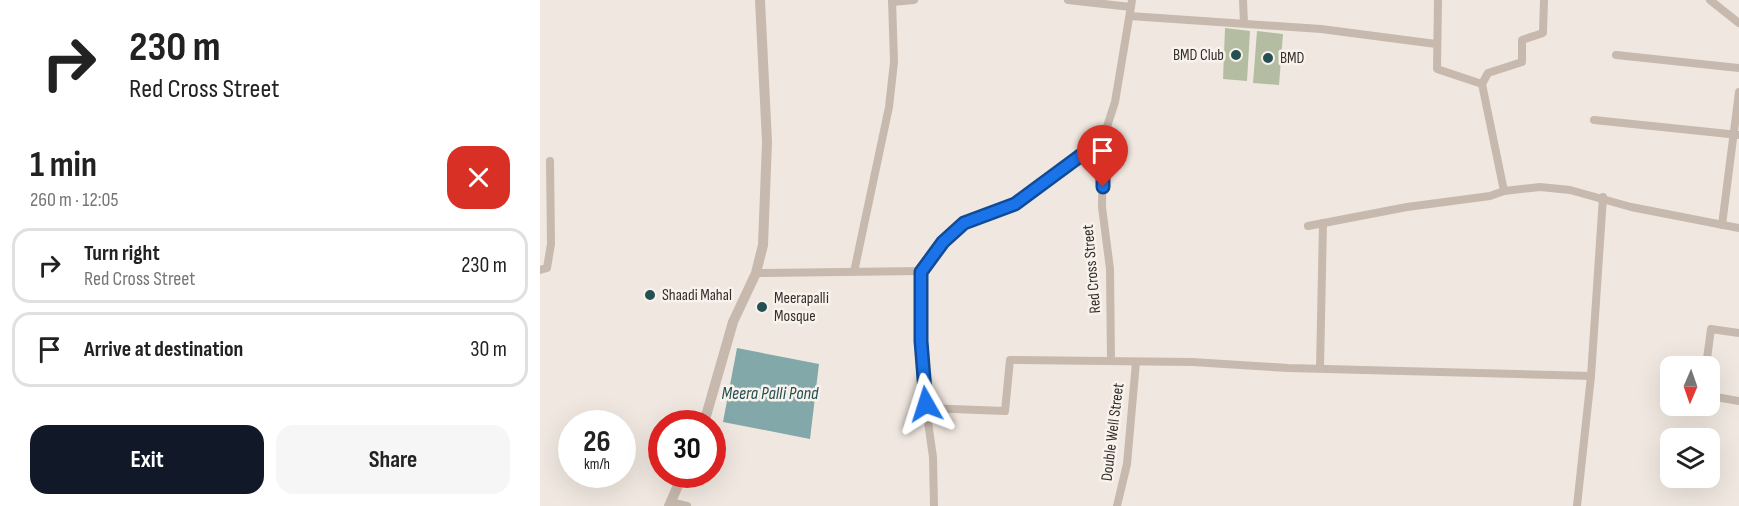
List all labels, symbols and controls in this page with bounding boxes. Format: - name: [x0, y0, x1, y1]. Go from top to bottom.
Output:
- text: 230 m: [129, 22, 221, 73]
- icon: right: [30, 24, 108, 102]
- place label: BMD Club: [1173, 46, 1224, 65]
- marker: BMD Club: [1229, 48, 1243, 62]
- place label: BMD: [1280, 49, 1305, 68]
- marker: BMD: [1261, 51, 1275, 65]
- text: Red Cross Street: [129, 73, 279, 105]
- pin: [1077, 125, 1128, 187]
- icon: arrive: [1086, 134, 1119, 167]
- text: 1 min: [30, 144, 97, 187]
- button: close: [447, 146, 510, 209]
- text: 260 m · 12:05: [30, 188, 118, 212]
- street label: Red Cross Street: [1079, 224, 1105, 314]
- text: Turn right: [84, 240, 160, 267]
- icon: right: [33, 249, 66, 282]
- text: 230 m: [461, 252, 507, 279]
- text: Red Cross Street: [84, 267, 195, 291]
- place label: Shaadi Mahal: [662, 286, 732, 305]
- marker: Shaadi Mahal: [643, 288, 657, 302]
- place label: Meerapalli Mosque: [774, 289, 829, 326]
- marker: Meerapalli Mosque: [755, 300, 769, 314]
- icon: arrive: [33, 333, 66, 366]
- text: Arrive at destination: [84, 336, 243, 363]
- text: 30 m: [470, 336, 507, 363]
- north arrow: [1660, 356, 1720, 416]
- map controls: [1660, 356, 1720, 488]
- position arrow: [894, 372, 958, 436]
- street label: Double Well Street: [1098, 382, 1128, 482]
- water label: Meera Palli Pond: [722, 383, 819, 404]
- speed limit sign: 30: [648, 410, 726, 488]
- text: 26: [583, 424, 611, 460]
- button: Exit: [30, 425, 264, 494]
- button: Share: [276, 425, 510, 494]
- button: layers: [1660, 428, 1720, 488]
- text: km/h: [584, 455, 610, 474]

